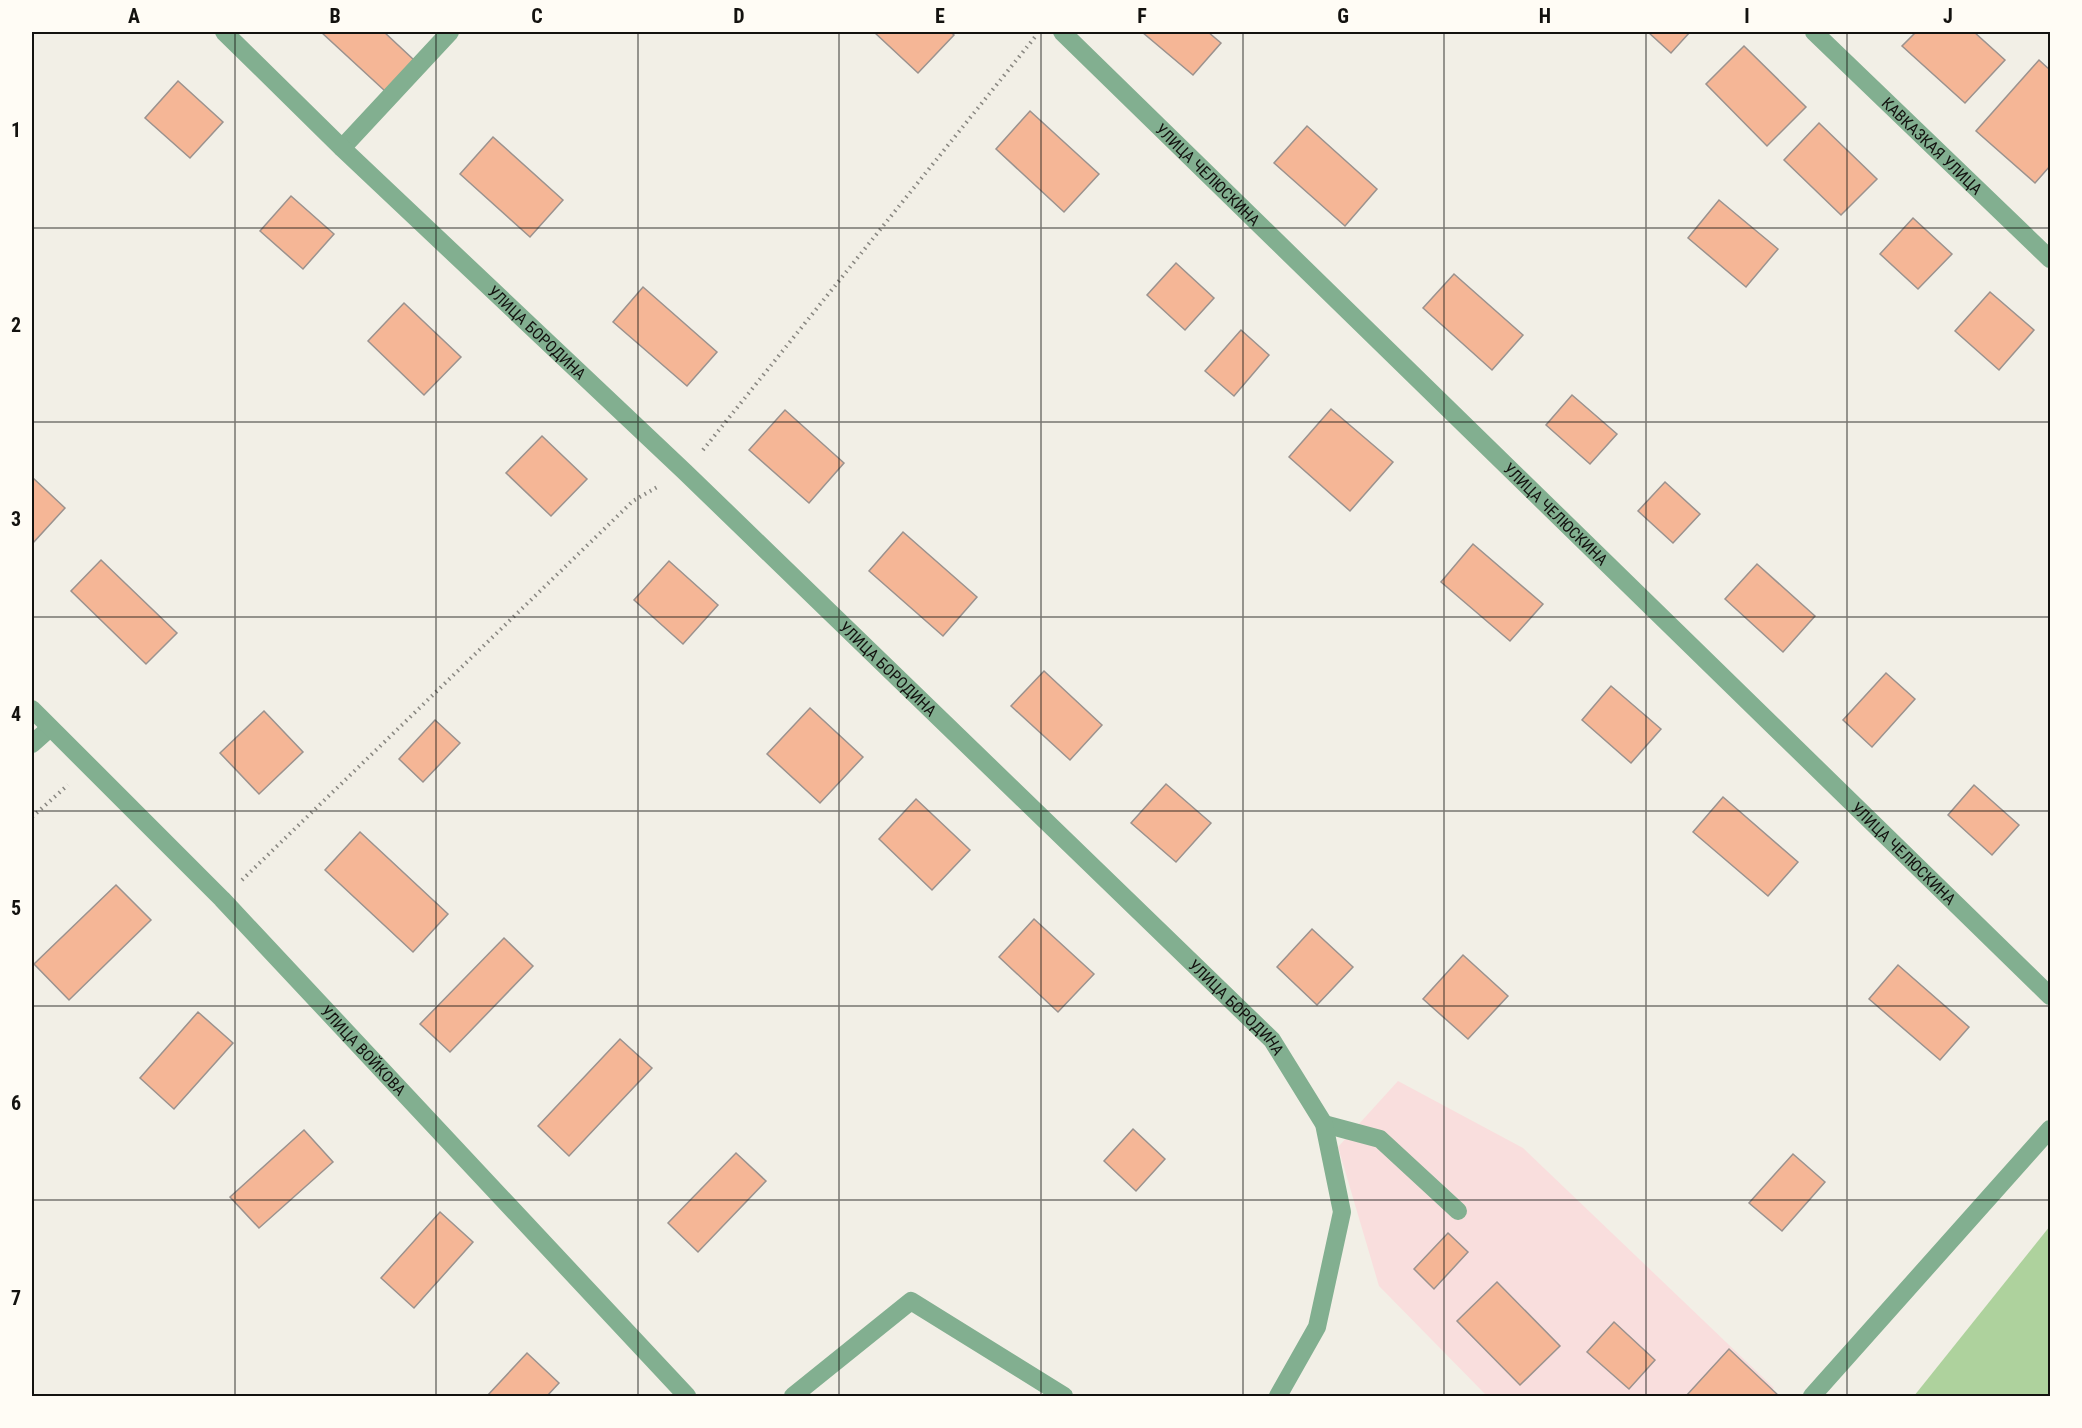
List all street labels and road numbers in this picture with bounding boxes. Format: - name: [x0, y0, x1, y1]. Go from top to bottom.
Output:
- street label: КАВКАЗКАЯ УЛИЦА: [1878, 93, 1986, 199]
- street label: УЛИЦА ЧЕЛЮСКИНА: [1152, 120, 1264, 230]
- street label: УЛИЦА БОРОДИНА: [484, 282, 590, 384]
- street label: УЛИЦА ЧЕЛЮСКИНА: [1499, 459, 1612, 569]
- street label: УЛИЦА БОРОДИНА: [835, 618, 940, 720]
- street label: УЛИЦА ЧЕЛЮСКИНА: [1847, 799, 1960, 909]
- street label: УЛИЦА БОРОДИНА: [1185, 956, 1288, 1059]
- street label: УЛИЦА ВОЙКОВА: [317, 1002, 410, 1100]

